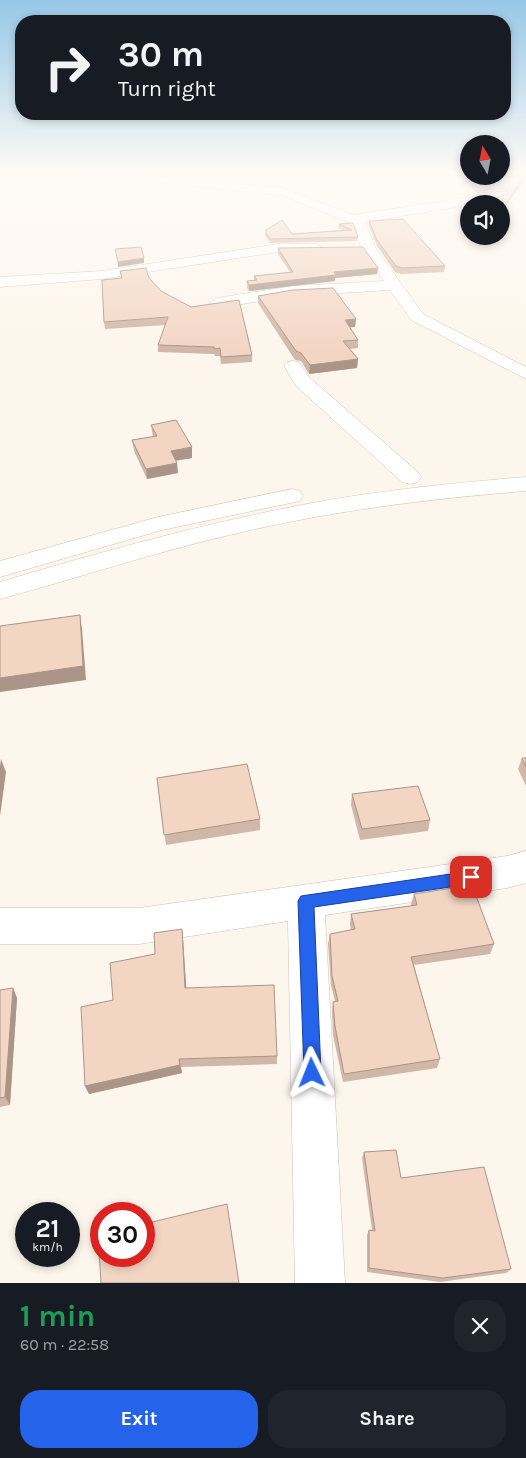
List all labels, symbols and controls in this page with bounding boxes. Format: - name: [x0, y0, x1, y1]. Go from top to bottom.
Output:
- text: 30 m: [118, 34, 204, 75]
- icon: right: [35, 35, 100, 100]
- text: Turn right: [118, 76, 216, 102]
- north arrow: [460, 135, 510, 185]
- map controls: [460, 135, 510, 245]
- button: sound: [460, 195, 510, 245]
- pin: [450, 856, 492, 898]
- icon: arrive: [457, 863, 485, 891]
- position arrow: [285, 1046, 337, 1098]
- speed limit sign: 30: [90, 1202, 155, 1267]
- text: 21: [35, 1214, 60, 1243]
- text: km/h: [32, 1240, 63, 1254]
- text: 1 min: [20, 1298, 95, 1334]
- button: close: [454, 1300, 506, 1352]
- text: 60 m · 22:58: [20, 1335, 109, 1354]
- button: Exit: [20, 1390, 258, 1448]
- button: Share: [268, 1390, 506, 1448]

